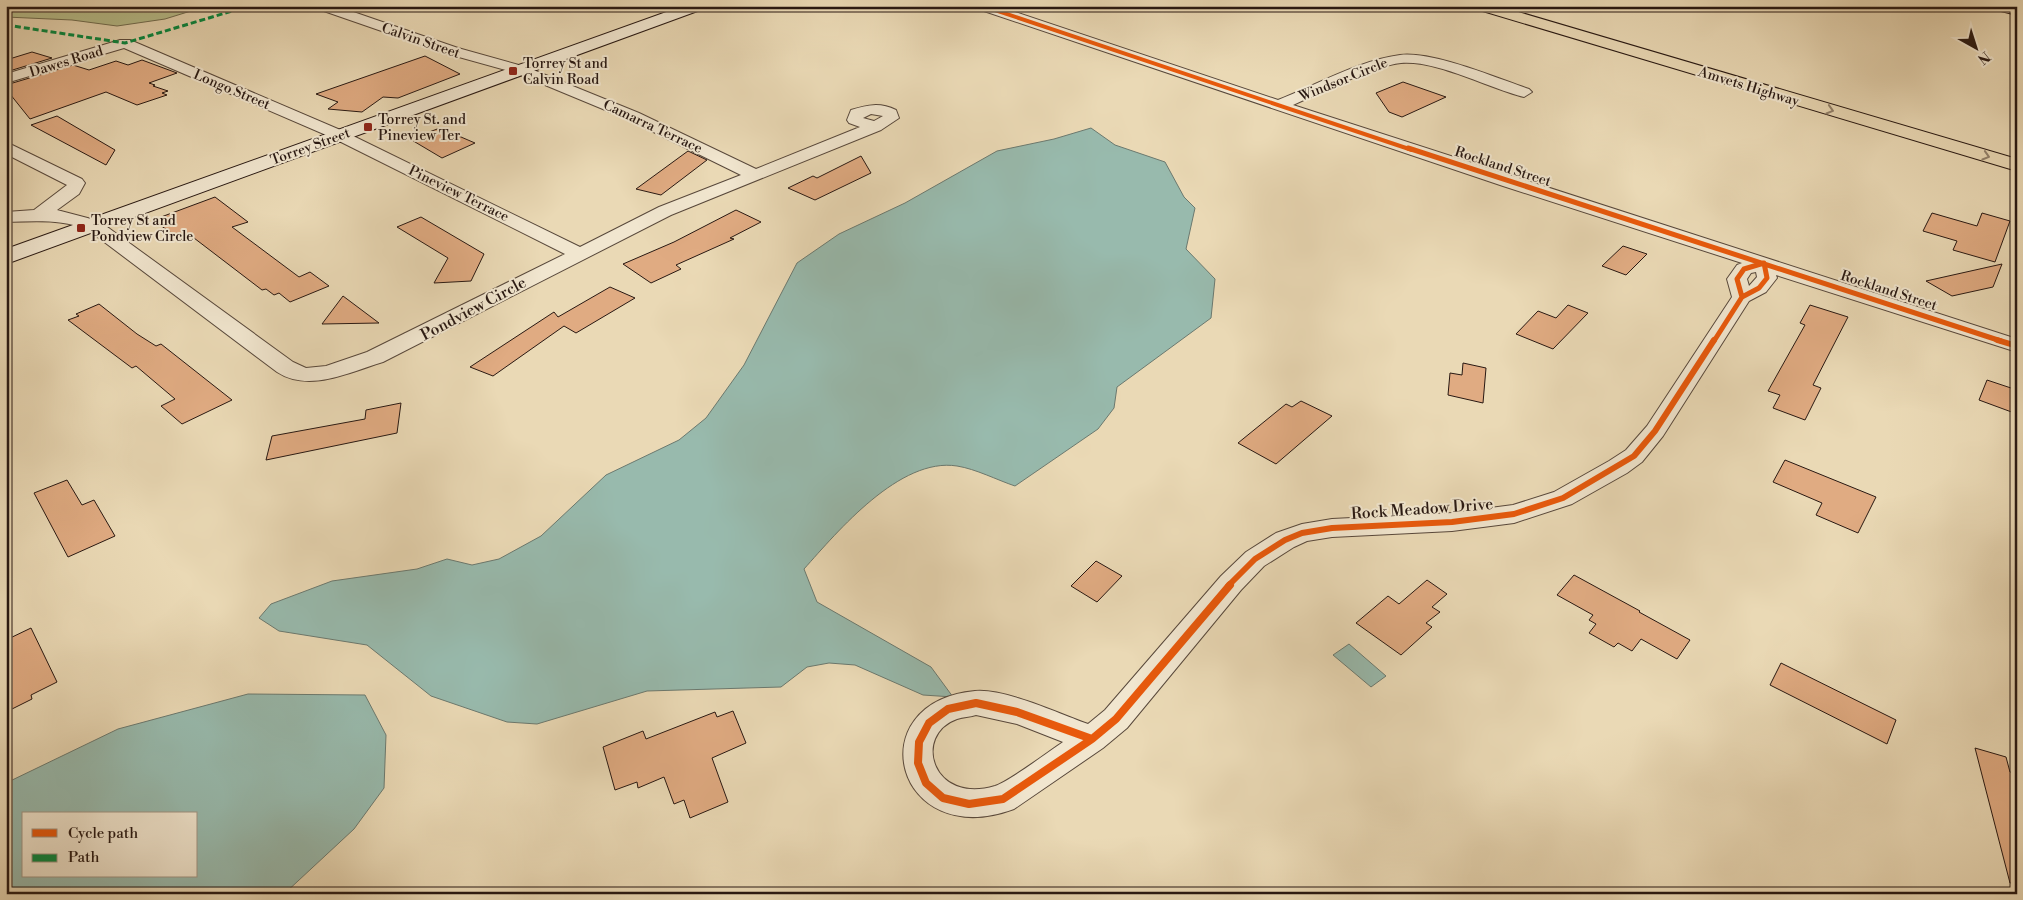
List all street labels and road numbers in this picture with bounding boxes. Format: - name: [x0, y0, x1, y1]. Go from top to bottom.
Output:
- street label: Calvin Street: [379, 19, 462, 63]
- street label: Dawes Road: [27, 42, 105, 82]
- street label: Windsor Circle: [1295, 54, 1390, 106]
- street label: Amvets Highway: [1695, 63, 1801, 111]
- street label: Longo Street: [191, 66, 273, 114]
- street label: Camarra Terrace: [600, 96, 705, 158]
- street label: Torrey Street: [268, 124, 353, 170]
- street label: Rockland Street: [1452, 143, 1553, 191]
- street label: Pineview Terrace: [405, 162, 512, 226]
- street label: Rockland Street: [1838, 267, 1939, 315]
- street label: Pondview Circle: [417, 273, 530, 345]
- street label: Rock Meadow Drive: [1350, 494, 1494, 524]

